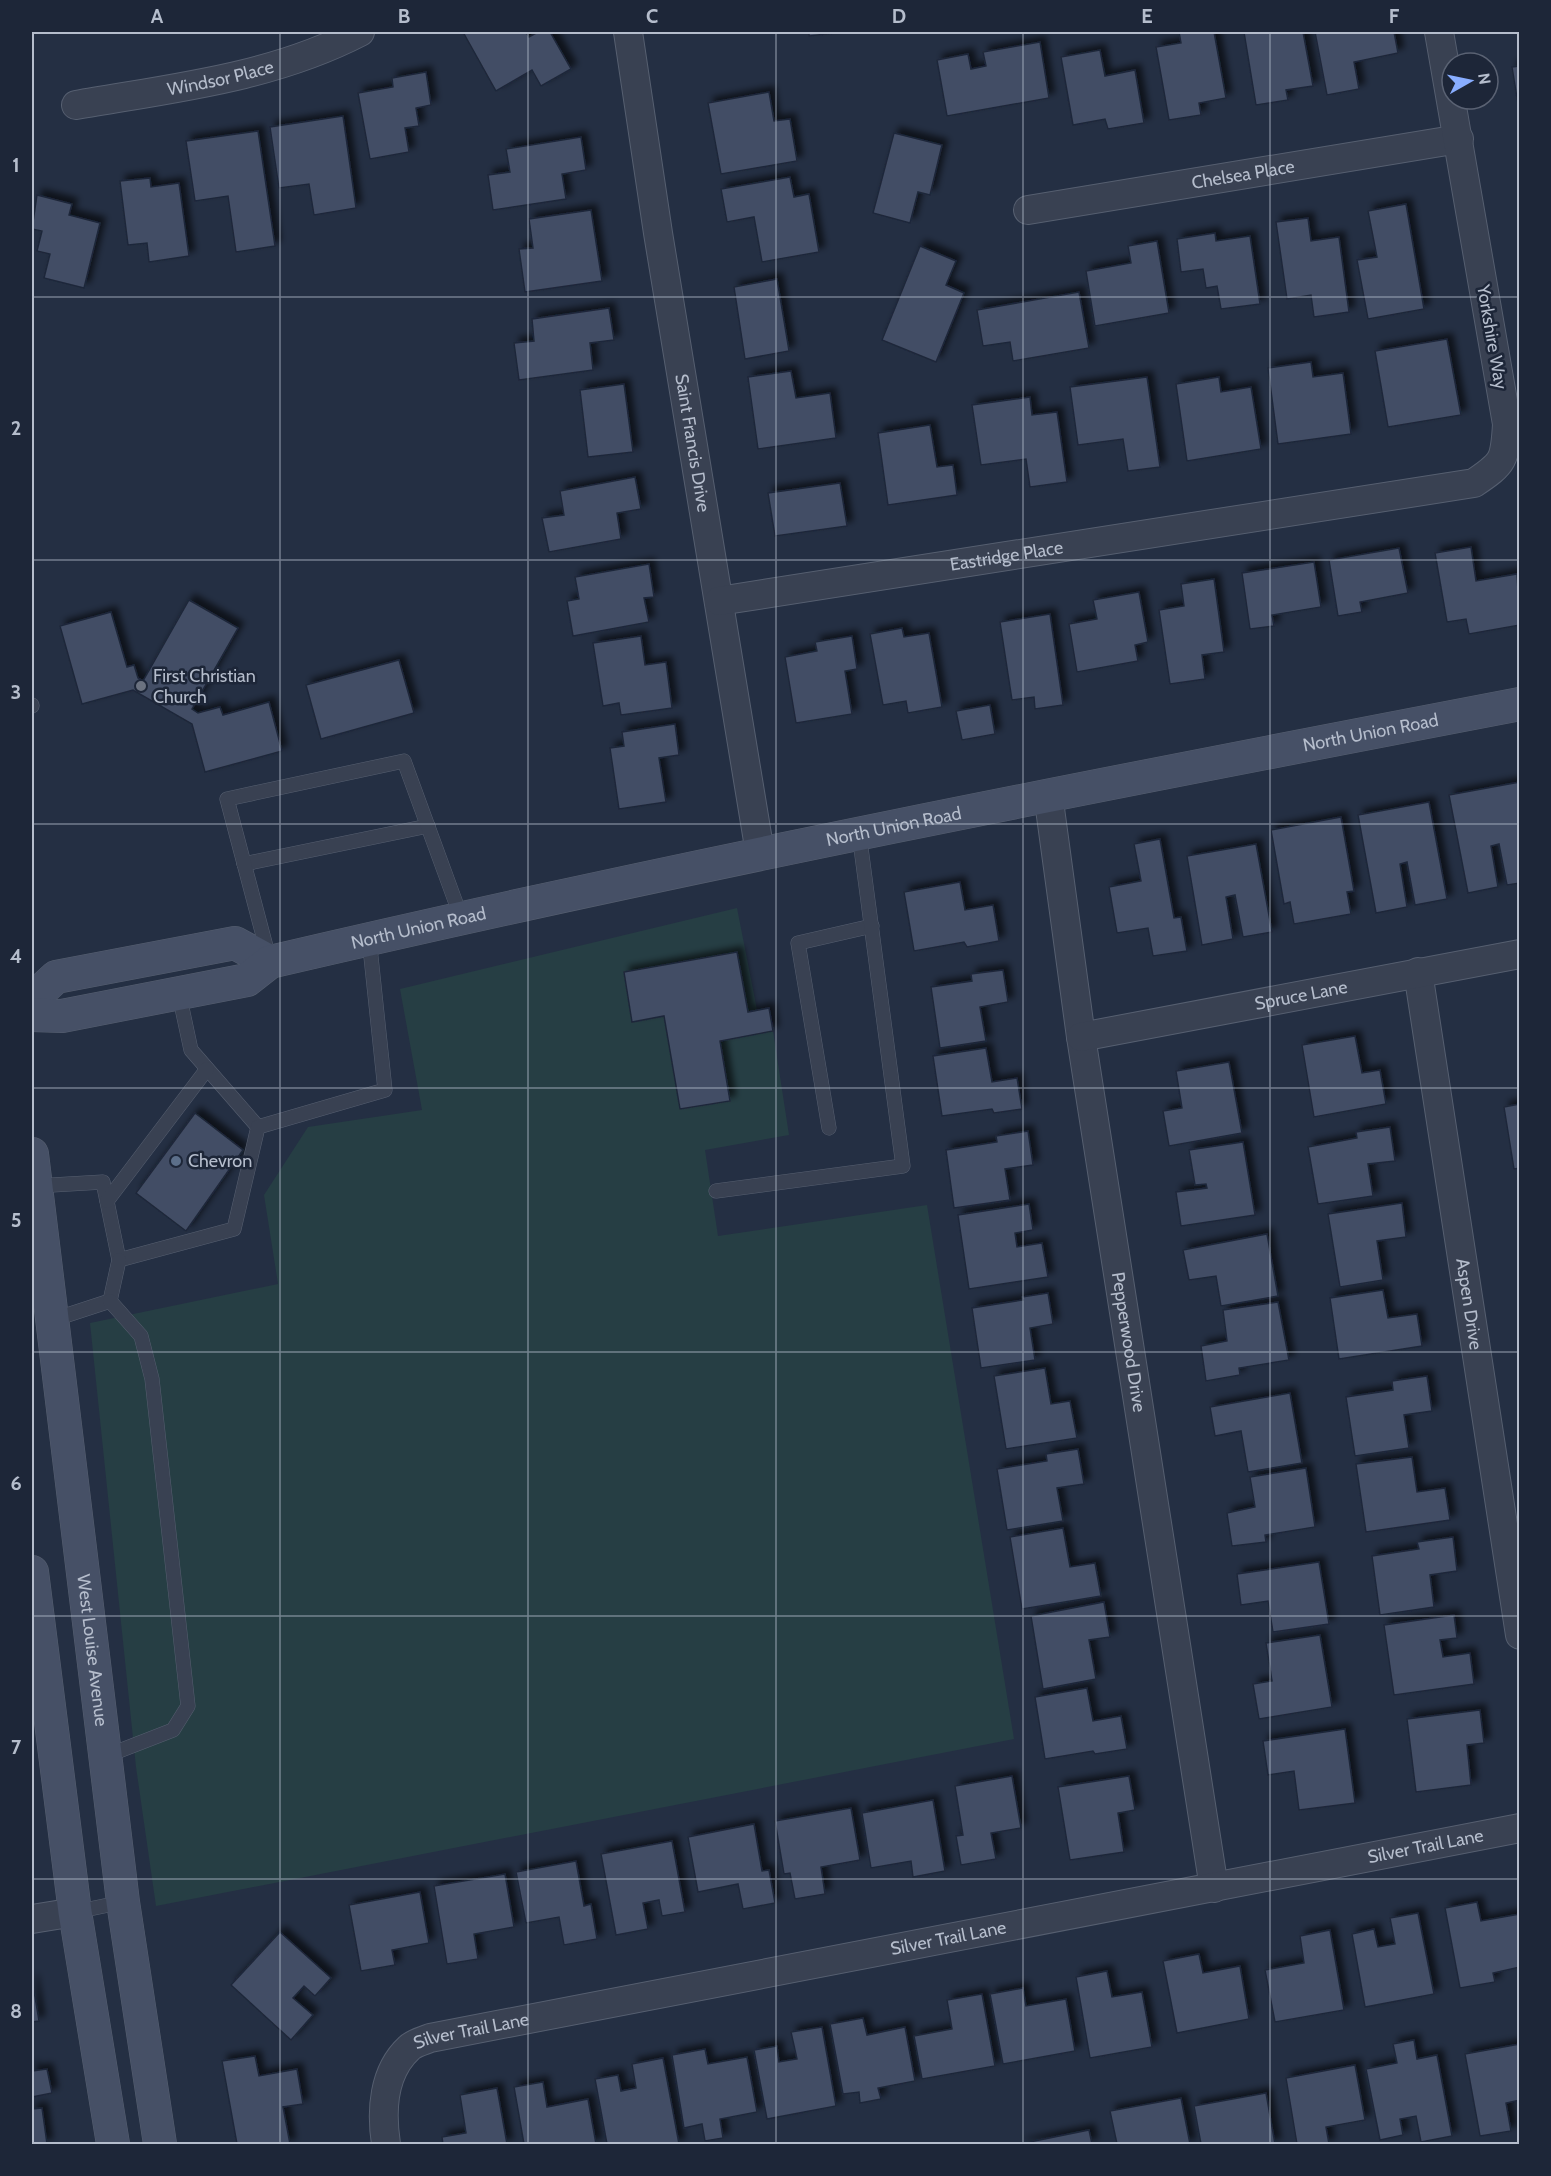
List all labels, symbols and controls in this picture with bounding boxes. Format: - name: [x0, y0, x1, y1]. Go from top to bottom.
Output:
- text: A: [151, 4, 164, 28]
- text: B: [398, 4, 410, 28]
- text: C: [646, 4, 658, 28]
- text: D: [892, 4, 906, 28]
- text: E: [1141, 4, 1153, 28]
- text: F: [1389, 4, 1400, 28]
- north arrow: [1440, 51, 1500, 111]
- street label: Windsor Place: [166, 56, 276, 101]
- text: N: [1474, 72, 1495, 86]
- text: 1: [12, 153, 20, 177]
- street label: Chelsea Place: [1190, 155, 1296, 194]
- street label: Yorkshire Way: [1472, 282, 1512, 391]
- street label: Saint Francis Drive: [670, 372, 715, 514]
- text: 2: [11, 416, 21, 440]
- street label: Eastridge Place: [948, 536, 1065, 576]
- place label: First Christian Church: [153, 665, 256, 708]
- marker: First Christian Church: [134, 679, 148, 693]
- text: 3: [11, 680, 21, 704]
- street label: North Union Road: [1301, 709, 1440, 757]
- street label: North Union Road: [824, 802, 963, 851]
- street label: North Union Road: [349, 902, 488, 954]
- text: 4: [10, 944, 22, 968]
- street label: Spruce Lane: [1253, 976, 1349, 1015]
- place label: Chevron: [188, 1150, 252, 1172]
- marker: Chevron: [169, 1154, 183, 1168]
- text: 5: [11, 1208, 21, 1232]
- street label: Aspen Drive: [1451, 1257, 1487, 1351]
- street label: Pepperwood Drive: [1107, 1270, 1150, 1414]
- text: 6: [10, 1471, 22, 1495]
- street label: West Louise Avenue: [72, 1573, 113, 1728]
- text: 7: [11, 1735, 22, 1759]
- street label: Silver Trail Lane: [1366, 1824, 1485, 1868]
- street label: Silver Trail Lane: [889, 1916, 1008, 1960]
- text: 8: [10, 1999, 22, 2023]
- street label: Silver Trail Lane: [410, 2008, 531, 2054]

